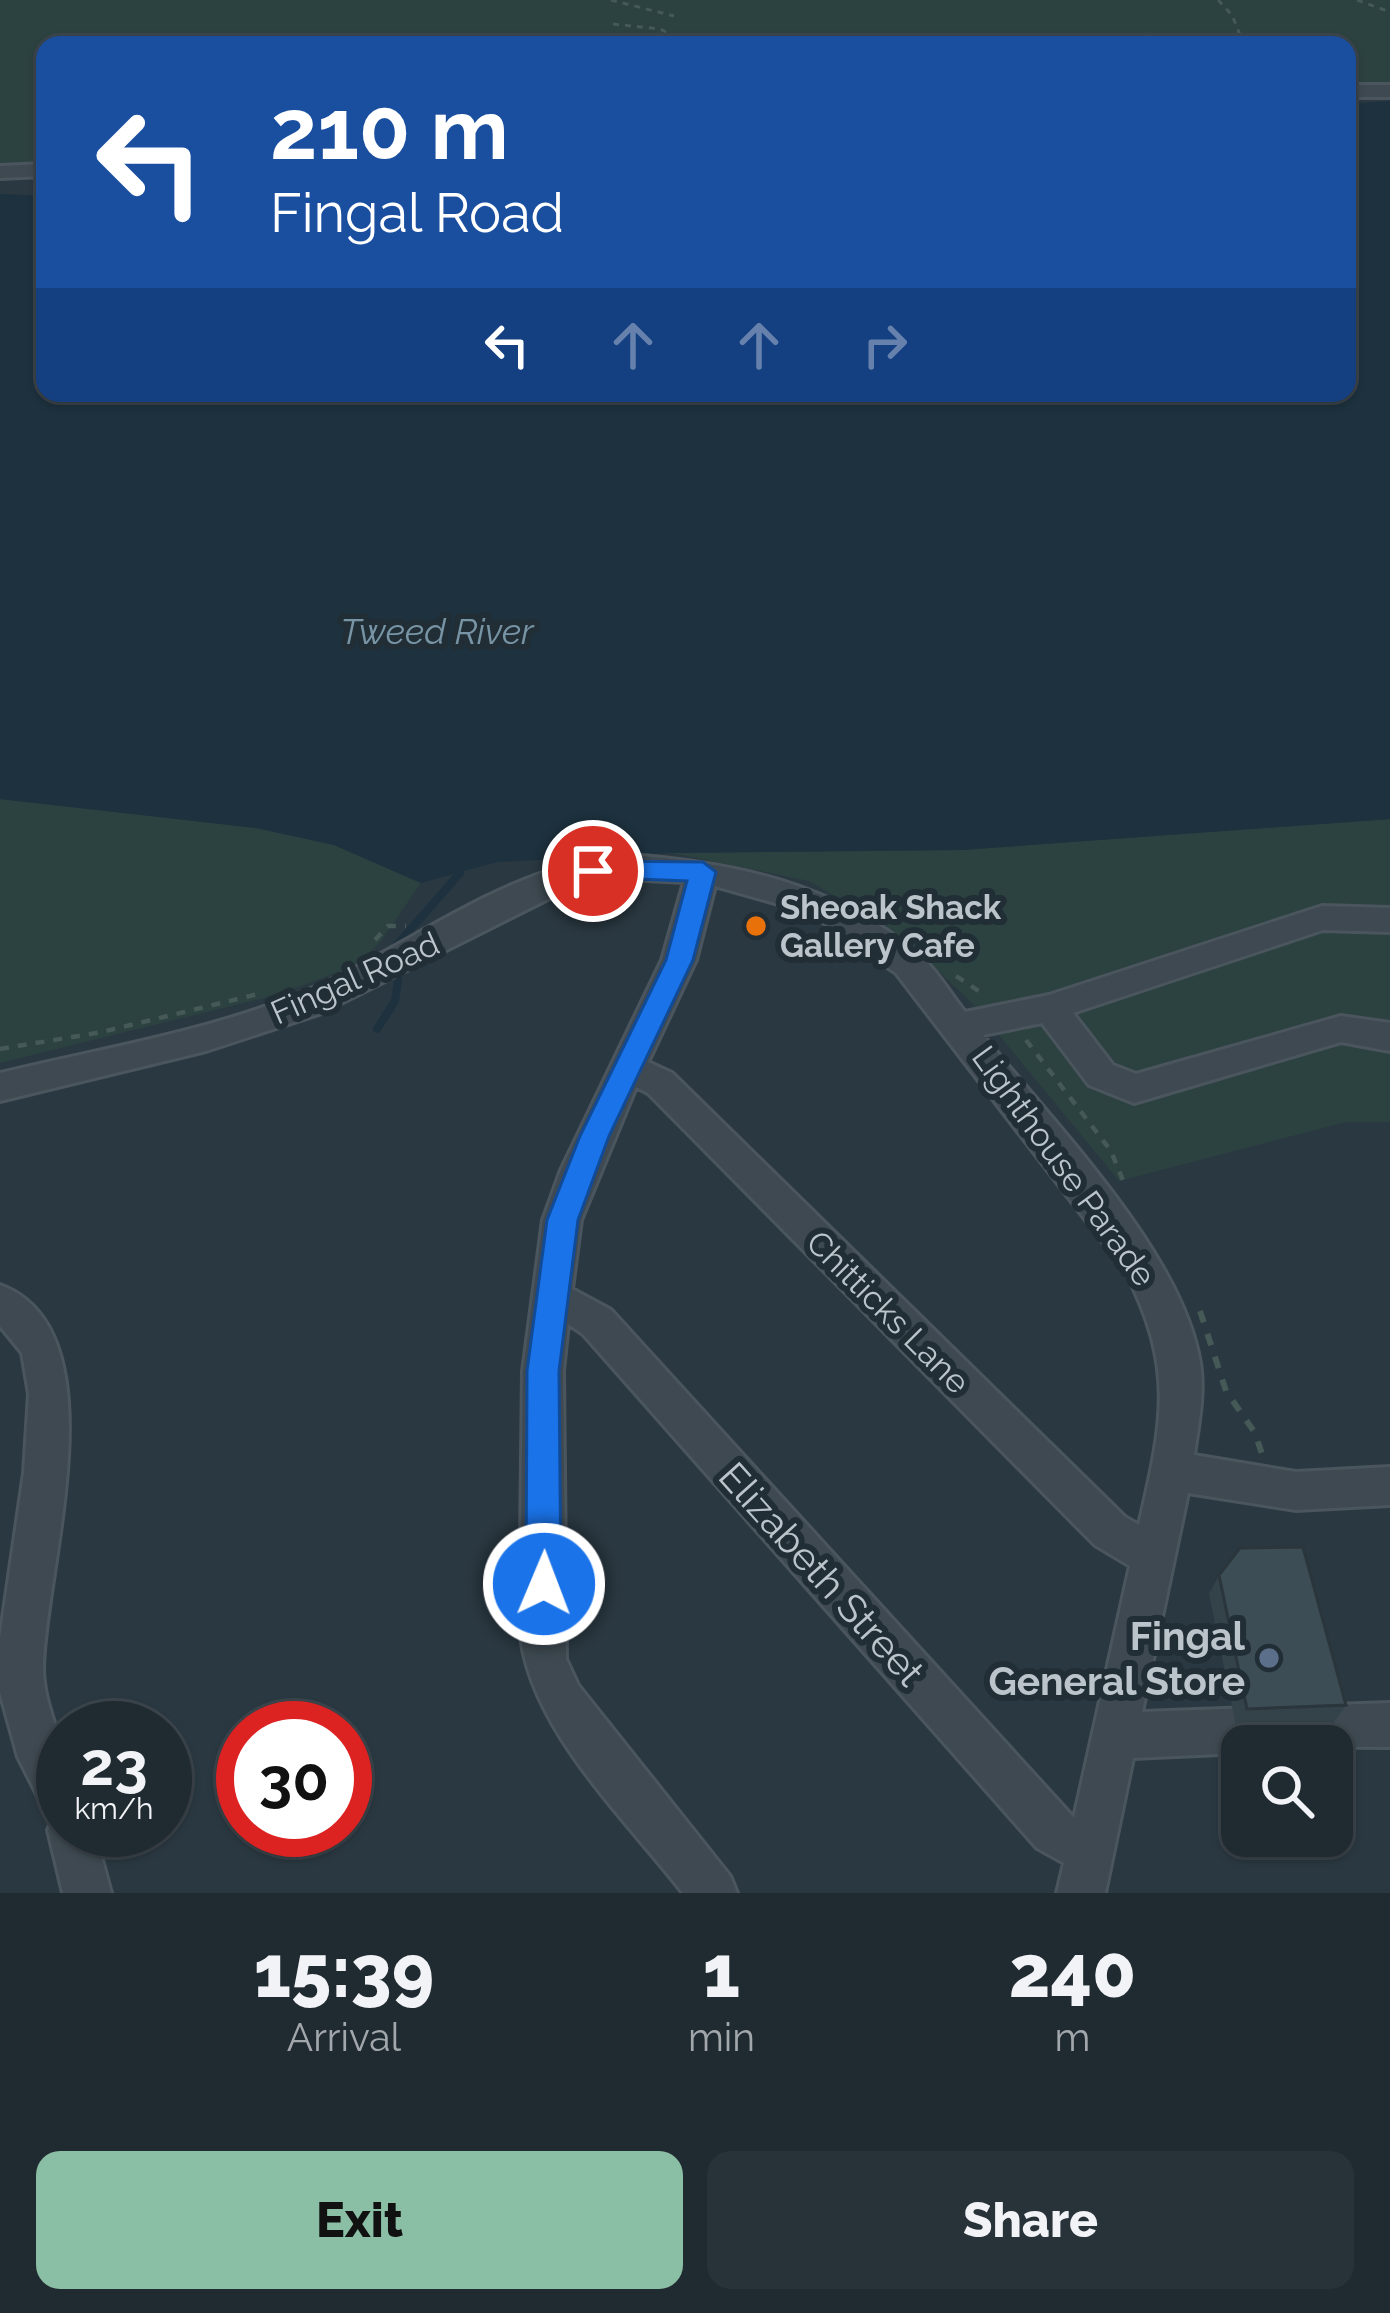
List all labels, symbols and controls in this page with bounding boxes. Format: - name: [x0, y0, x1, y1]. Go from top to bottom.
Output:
- text: 210 m: [270, 80, 509, 179]
- icon: left: [72, 84, 228, 240]
- text: Fingal Road: [270, 181, 564, 245]
- icon: left: [474, 312, 540, 378]
- icon: ahead: [600, 312, 666, 378]
- icon: ahead: [726, 312, 792, 378]
- icon: right: [852, 312, 918, 378]
- water label: Tweed River: [340, 610, 535, 652]
- pin: [542, 820, 644, 922]
- icon: arrive: [560, 838, 626, 904]
- place label: Sheoak Shack Gallery Cafe: [780, 888, 1002, 965]
- marker: Sheoak Shack Gallery Cafe: [743, 913, 769, 939]
- street label: Fingal Road: [265, 924, 445, 1032]
- street label: Lighthouse Parade: [964, 1038, 1164, 1294]
- street label: Chitticks Lane: [798, 1222, 978, 1402]
- street label: Elizabeth Street: [710, 1453, 934, 1695]
- position arrow: [481, 1521, 607, 1647]
- place label: Fingal General Store: [988, 1613, 1246, 1704]
- marker: Fingal General Store: [1256, 1645, 1282, 1671]
- speed limit sign: 30: [216, 1701, 372, 1857]
- map controls: [1221, 1725, 1353, 1857]
- button: search: [1221, 1725, 1353, 1857]
- text: 23: [80, 1729, 148, 1799]
- text: km/h: [74, 1791, 154, 1826]
- text: 15:39: [254, 1929, 434, 2014]
- text: 1: [703, 1929, 740, 2014]
- text: 240: [1009, 1929, 1136, 2014]
- text: Arrival: [287, 2014, 401, 2060]
- text: min: [688, 2014, 755, 2060]
- text: m: [1055, 2014, 1090, 2060]
- button: Exit: [36, 2151, 683, 2289]
- button: Share: [707, 2151, 1354, 2289]

